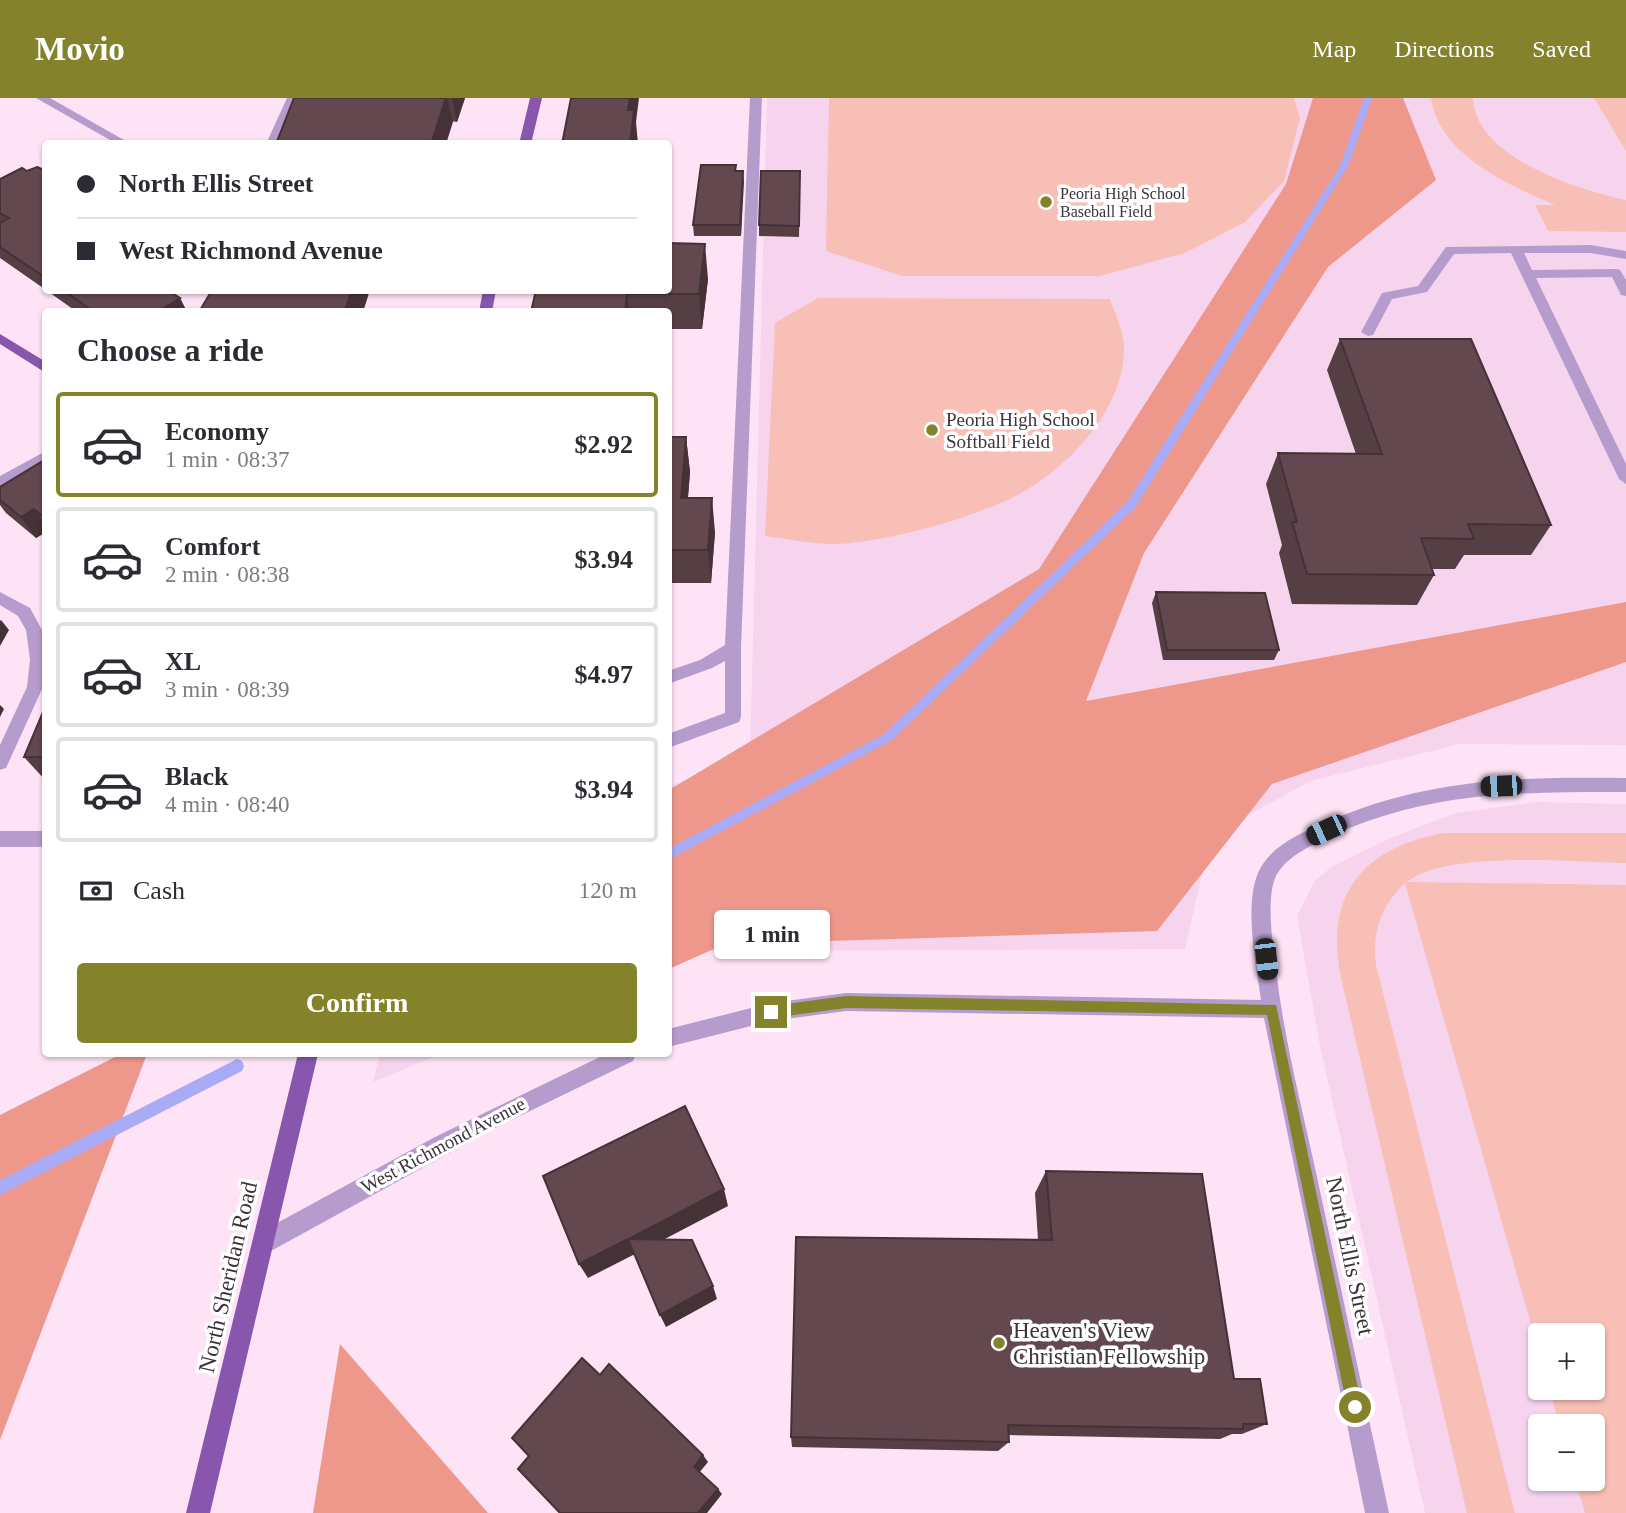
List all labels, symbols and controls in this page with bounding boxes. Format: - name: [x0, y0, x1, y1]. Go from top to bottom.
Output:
- text: Movio: [35, 31, 125, 67]
- text: Map: [1312, 36, 1356, 62]
- text: Directions: [1394, 36, 1494, 62]
- text: Saved: [1532, 36, 1591, 62]
- text: North Ellis Street: [119, 169, 314, 198]
- place label: Peoria High School Baseball Field: [1060, 185, 1186, 220]
- marker: Peoria High School Baseball Field: [1038, 194, 1054, 210]
- text: West Richmond Avenue: [119, 236, 383, 265]
- text: Choose a ride: [77, 332, 264, 368]
- place label: Peoria High School Softball Field: [946, 409, 1095, 452]
- icon: car: [81, 413, 144, 476]
- text: Economy: [165, 417, 269, 446]
- marker: Peoria High School Softball Field: [924, 422, 940, 438]
- text: $2.92: [575, 430, 633, 459]
- text: 1 min · 08:37: [165, 447, 290, 472]
- icon: car: [81, 528, 144, 591]
- text: Comfort: [165, 532, 260, 561]
- text: $3.94: [575, 545, 633, 574]
- text: 2 min · 08:38: [165, 562, 290, 587]
- icon: car: [81, 643, 144, 706]
- text: XL: [165, 647, 201, 676]
- text: $4.97: [575, 660, 633, 689]
- text: 3 min · 08:39: [165, 677, 290, 702]
- icon: car: [81, 758, 144, 821]
- text: Black: [165, 762, 229, 791]
- text: $3.94: [575, 775, 633, 804]
- car: [1480, 775, 1523, 797]
- text: 4 min · 08:40: [165, 792, 290, 817]
- car: [1303, 812, 1350, 848]
- icon: cash: [77, 872, 115, 910]
- text: Cash: [133, 876, 185, 905]
- text: 120 m: [579, 878, 637, 903]
- callout: 1 min: [713, 911, 829, 960]
- text: 1 min: [744, 922, 800, 947]
- car: [1254, 937, 1279, 981]
- button: Confirm: [77, 963, 637, 1043]
- route end: [755, 996, 787, 1028]
- street label: West Richmond Avenue: [357, 1093, 529, 1197]
- street label: North Ellis Street: [1321, 1175, 1379, 1338]
- street label: North Sheridan Road: [194, 1178, 262, 1375]
- place label: Heaven's View Christian Fellowship: [1013, 1318, 1205, 1369]
- map controls: [1528, 1323, 1605, 1491]
- button: +: [1528, 1323, 1605, 1400]
- marker: Heaven's View Christian Fellowship: [991, 1335, 1007, 1351]
- route start: [1339, 1391, 1371, 1423]
- button: −: [1528, 1414, 1605, 1491]

